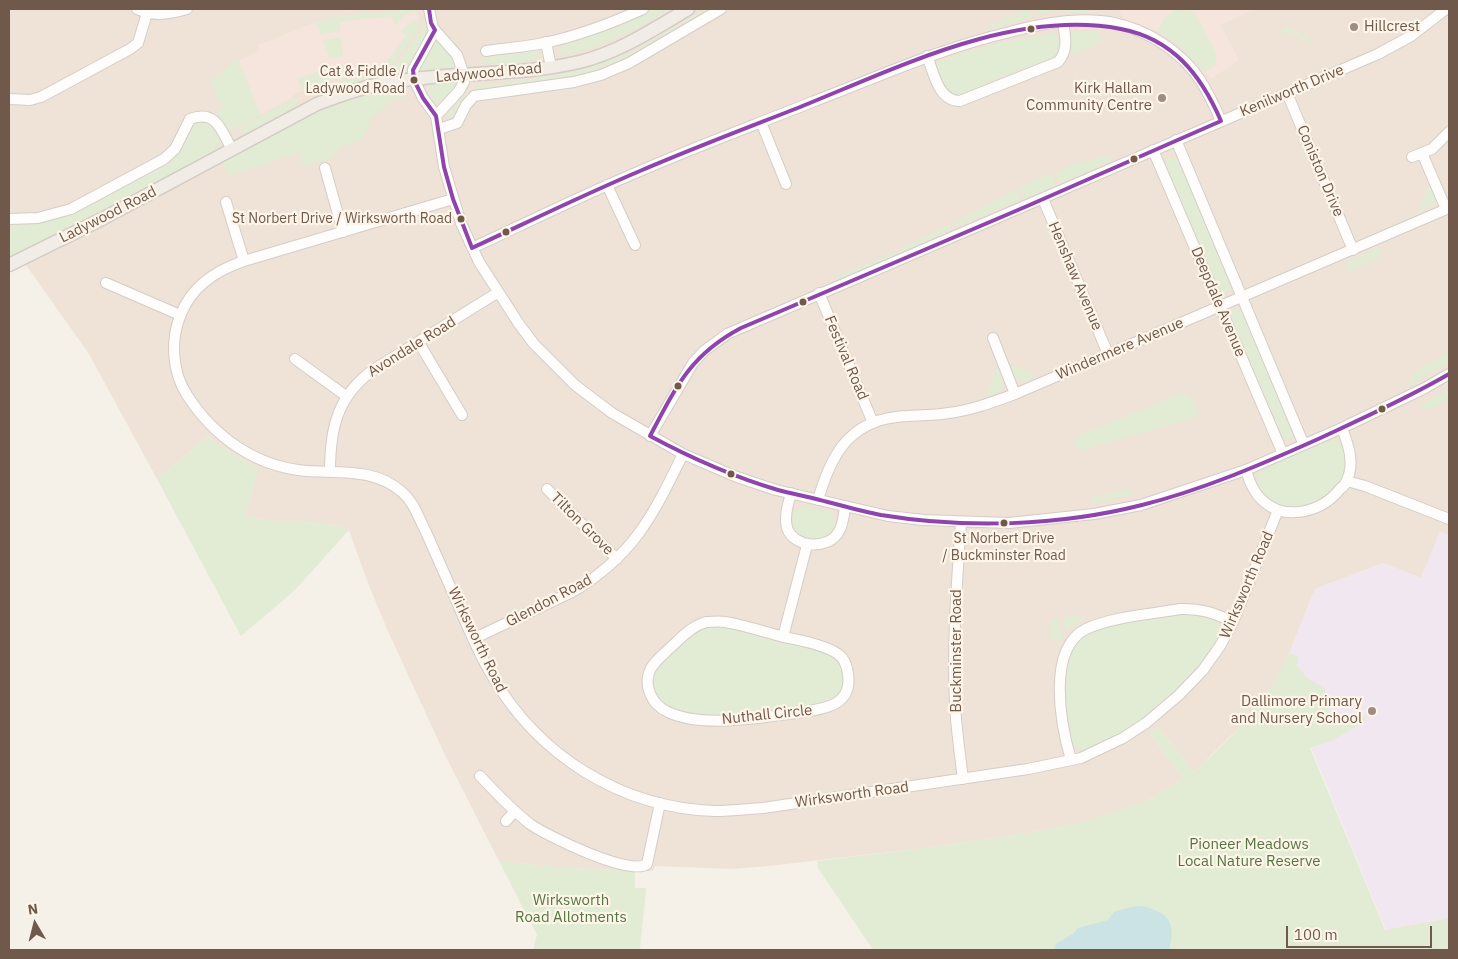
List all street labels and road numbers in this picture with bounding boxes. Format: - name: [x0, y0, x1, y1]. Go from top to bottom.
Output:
- street label: Ladywood Road: [435, 59, 543, 87]
- street label: Kenilworth Drive: [1237, 61, 1347, 121]
- street label: Coniston Drive: [1293, 123, 1347, 219]
- street label: Ladywood Road: [56, 183, 160, 247]
- street label: Henshaw Avenue: [1044, 219, 1106, 333]
- street label: Deepdale Avenue: [1187, 244, 1249, 360]
- street label: Avondale Road: [365, 313, 459, 381]
- street label: Festival Road: [820, 313, 872, 403]
- street label: Windermere Avenue: [1054, 314, 1186, 384]
- street label: Tilton Grove: [547, 489, 617, 559]
- street label: Wirksworth Road: [1216, 529, 1278, 641]
- street label: Glendon Road: [503, 571, 595, 631]
- street label: Wirksworth Road: [444, 584, 510, 696]
- street label: Buckminster Road: [948, 589, 966, 713]
- street label: Nuthall Circle: [721, 701, 813, 729]
- street label: Wirksworth Road: [794, 778, 910, 812]

